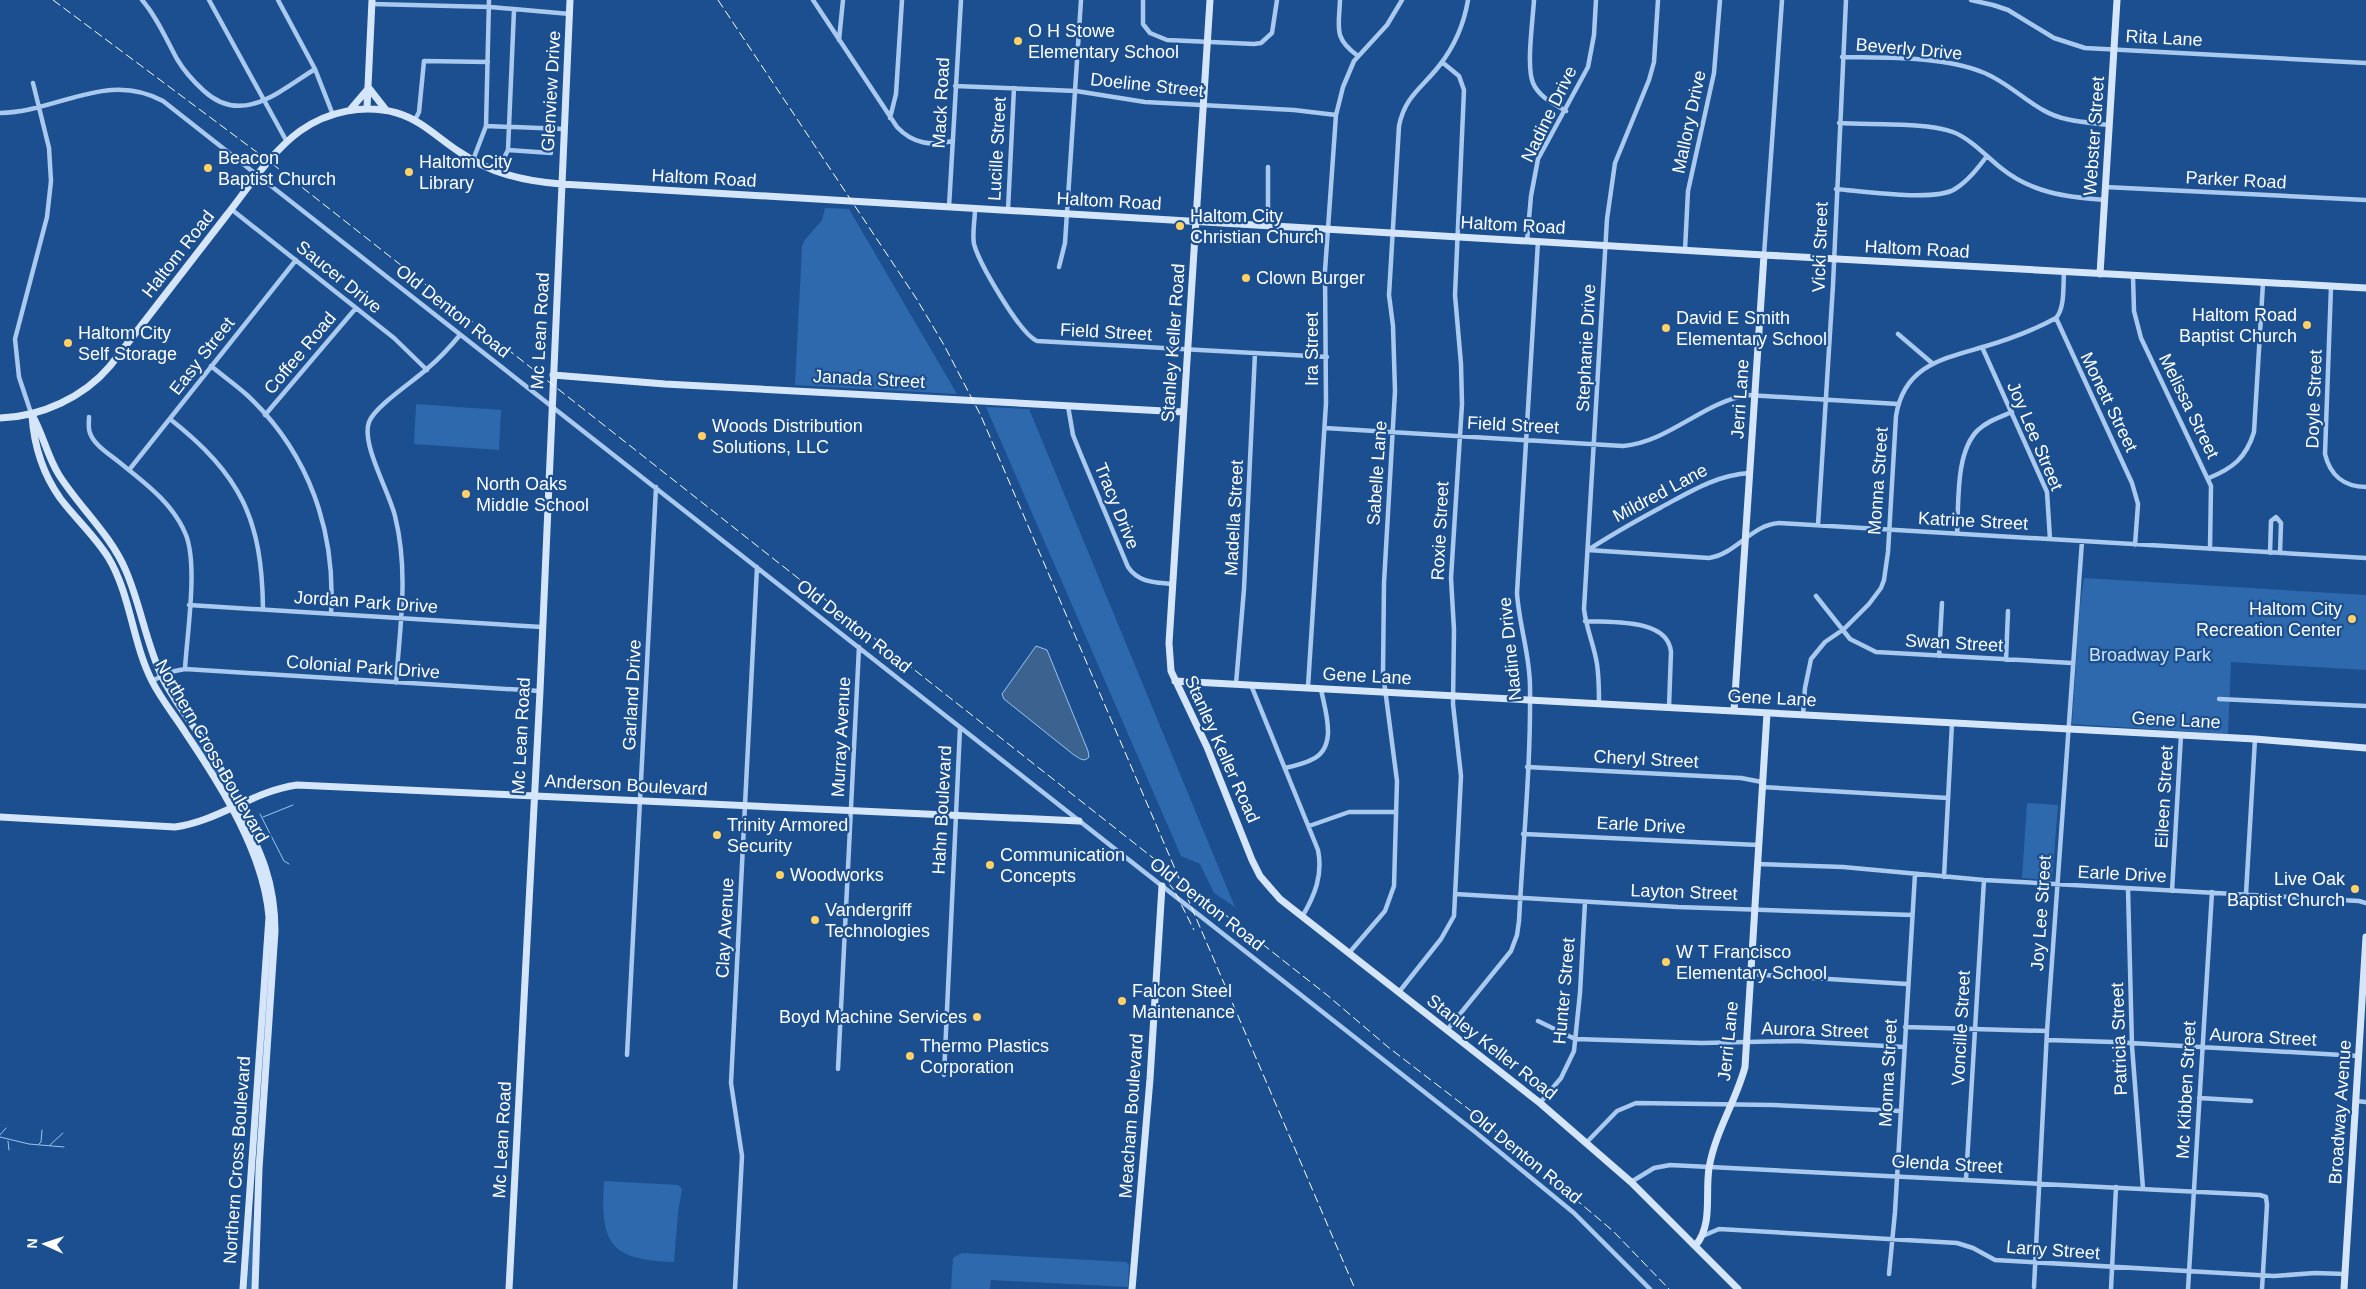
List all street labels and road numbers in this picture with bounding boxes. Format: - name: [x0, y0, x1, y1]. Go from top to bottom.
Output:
- street label: Rita Lane: [2125, 26, 2203, 50]
- street label: Glenview Drive: [538, 30, 564, 152]
- street label: Beverly Drive: [1855, 34, 1963, 64]
- street label: Mack Road: [929, 57, 953, 149]
- street label: Nadine Drive: [1517, 63, 1581, 165]
- street label: Doeline Street: [1089, 69, 1205, 101]
- street label: Mallory Drive: [1668, 69, 1710, 175]
- street label: Webster Street: [2080, 76, 2108, 196]
- street label: Lucille Street: [984, 97, 1010, 201]
- street label: Haltom Road: [651, 165, 757, 191]
- street label: Parker Road: [2185, 167, 2287, 193]
- street label: Haltom Road: [1056, 188, 1162, 214]
- street label: Vicki Street: [1808, 201, 1832, 293]
- street label: Haltom Road: [138, 206, 218, 302]
- street label: Haltom Road: [1460, 212, 1566, 238]
- street label: Saucer Drive: [292, 236, 386, 318]
- street label: Haltom Road: [1864, 236, 1970, 262]
- street label: Old Denton Road: [392, 260, 514, 362]
- street label: Stanley Keller Road: [1157, 263, 1189, 423]
- street label: Mc Lean Road: [527, 272, 553, 390]
- street label: Stephanie Drive: [1573, 284, 1599, 412]
- street label: Coffee Road: [260, 308, 340, 398]
- street label: Ira Street: [1302, 312, 1322, 386]
- street label: Easy Street: [165, 313, 239, 399]
- street label: Field Street: [1060, 320, 1152, 344]
- street label: Monett Street: [2076, 349, 2142, 455]
- street label: Doyle Street: [2302, 349, 2326, 449]
- street label: Melissa Street: [2155, 350, 2223, 462]
- street label: Jerri Lane: [1727, 358, 1753, 440]
- street label: Janada Street: [813, 366, 925, 392]
- street label: Joy Lee Street: [2003, 379, 2067, 493]
- street label: Field Street: [1467, 413, 1559, 437]
- street label: Sabelle Lane: [1363, 420, 1391, 526]
- street label: Monna Street: [1864, 426, 1892, 536]
- street label: Tracy Drive: [1091, 460, 1143, 552]
- street label: Madella Street: [1221, 460, 1247, 576]
- street label: Mildred Lane: [1609, 460, 1711, 526]
- street label: Roxie Street: [1427, 481, 1453, 581]
- street label: Katrine Street: [1918, 508, 2028, 534]
- street label: Old Denton Road: [793, 575, 915, 677]
- street label: Jordan Park Drive: [293, 587, 439, 617]
- street label: Nadine Drive: [1495, 596, 1525, 702]
- street label: Swan Street: [1905, 630, 2003, 656]
- street label: Garland Drive: [619, 639, 645, 751]
- street label: Colonial Park Drive: [285, 652, 441, 682]
- street label: Northern Cross Boulevard: [151, 656, 273, 846]
- street label: Gene Lane: [1322, 664, 1412, 688]
- street label: Stanley Keller Road: [1181, 672, 1263, 826]
- street label: Murray Avenue: [828, 676, 854, 798]
- street label: Mc Lean Road: [508, 677, 534, 795]
- street label: Gene Lane: [1727, 686, 1817, 710]
- street label: Gene Lane: [2131, 708, 2221, 732]
- street label: Hahn Boulevard: [929, 745, 955, 875]
- street label: Eileen Street: [2151, 745, 2177, 849]
- street label: Cheryl Street: [1593, 746, 1699, 772]
- street label: Anderson Boulevard: [544, 771, 708, 799]
- street label: Earle Drive: [1596, 813, 1686, 837]
- street label: Old Denton Road: [1146, 853, 1268, 955]
- street label: Joy Lee Street: [2027, 854, 2055, 972]
- street label: Earle Drive: [2077, 862, 2167, 886]
- street label: Clay Avenue: [712, 877, 738, 979]
- street label: Layton Street: [1630, 880, 1738, 904]
- street label: Hunter Street: [1549, 937, 1579, 1045]
- street label: Voncille Street: [1948, 970, 1974, 1086]
- street label: Patricia Street: [2107, 982, 2131, 1096]
- street label: Stanley Keller Road: [1423, 990, 1561, 1104]
- street label: Jerri Lane: [1714, 1000, 1742, 1082]
- street label: Aurora Street: [1761, 1018, 1869, 1042]
- street label: Monna Street: [1875, 1019, 1901, 1127]
- street label: Mc Kibben Street: [2172, 1021, 2200, 1159]
- street label: Aurora Street: [2209, 1024, 2317, 1050]
- street label: Meacham Boulevard: [1115, 1033, 1147, 1199]
- street label: Broadway Avenue: [2325, 1039, 2355, 1185]
- street label: Northern Cross Boulevard: [220, 1056, 254, 1264]
- street label: Mc Lean Road: [489, 1081, 515, 1199]
- street label: Old Denton Road: [1465, 1104, 1585, 1208]
- street label: Glenda Street: [1891, 1151, 2003, 1177]
- street label: Larry Street: [2005, 1237, 2101, 1263]

